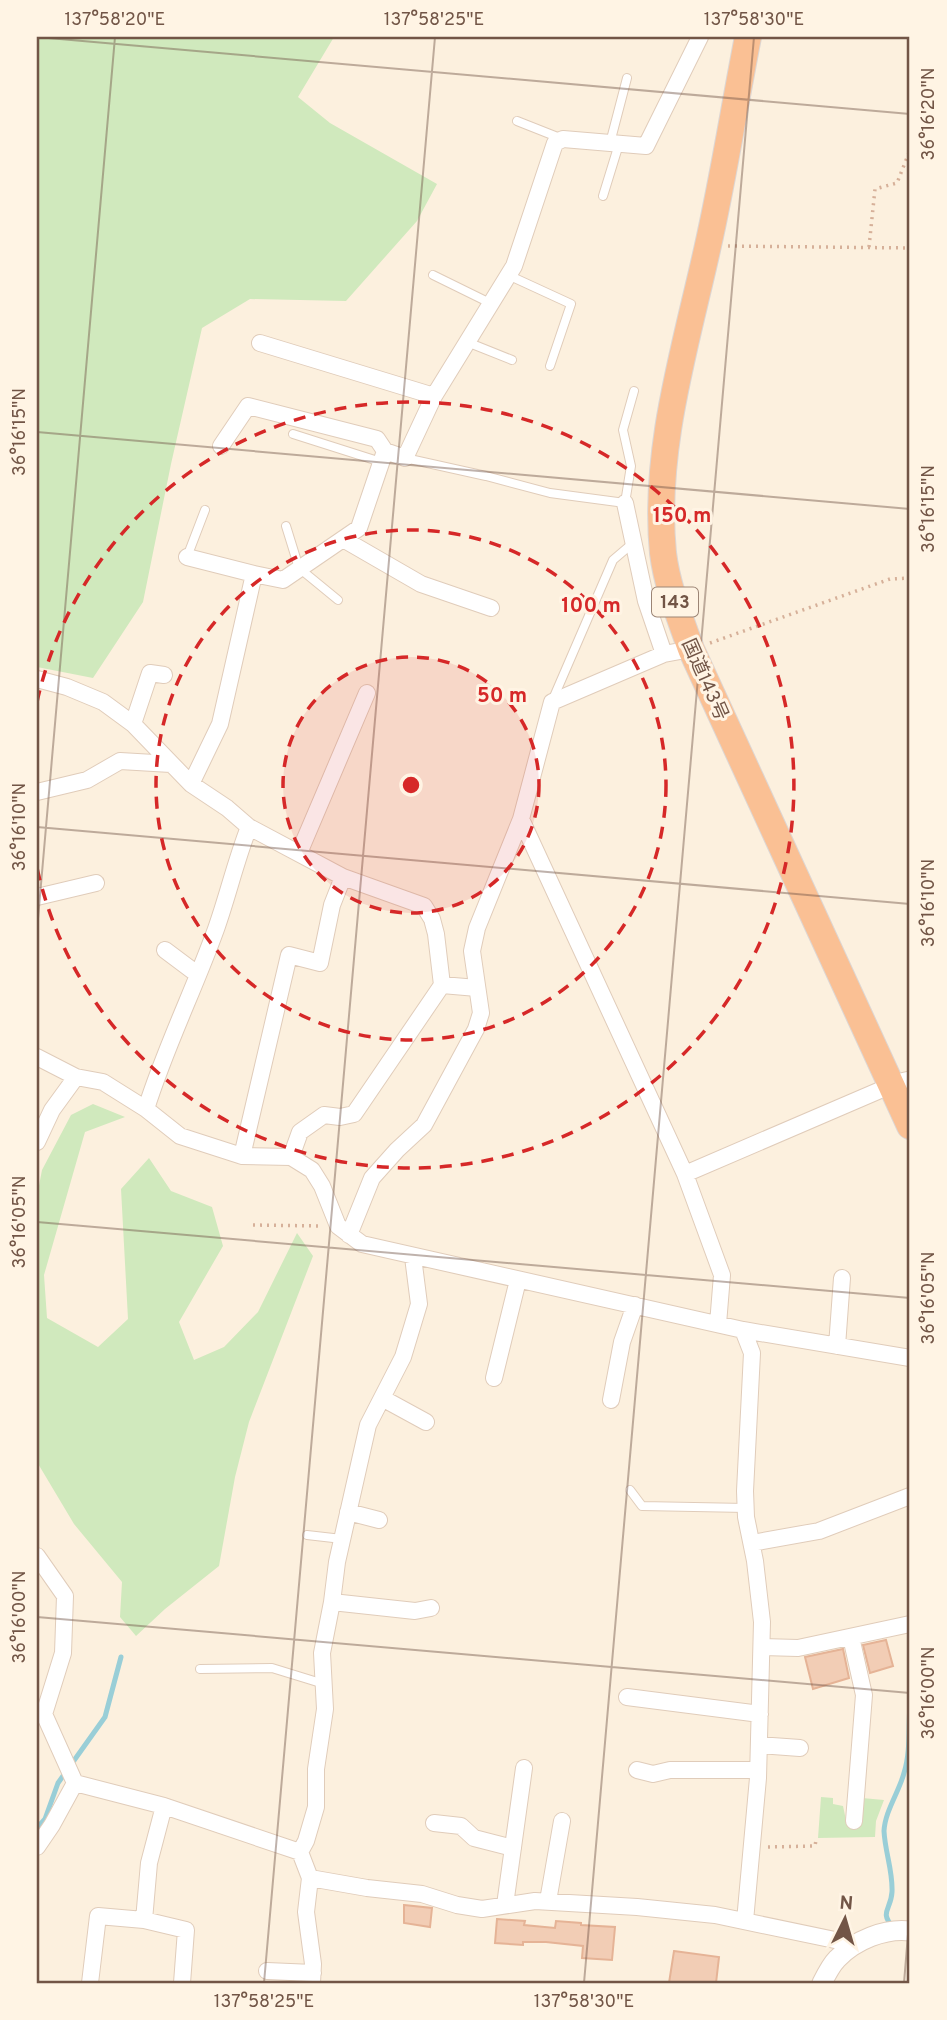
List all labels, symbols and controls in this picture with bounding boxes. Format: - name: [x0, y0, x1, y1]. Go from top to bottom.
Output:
- text: 137°58'20"E: [65, 9, 165, 32]
- text: 137°58'25"E: [384, 9, 484, 32]
- text: 137°58'30"E: [704, 9, 804, 32]
- text: 36°16'20"N: [918, 68, 941, 160]
- text: 36°16'15"N: [9, 388, 32, 476]
- text: 36°16'15"N: [918, 465, 941, 553]
- text: 150 m: [653, 503, 711, 530]
- road number: 143: [652, 588, 698, 616]
- text: 100 m: [561, 593, 621, 620]
- street label: 国道143号: [676, 635, 733, 724]
- text: 50 m: [477, 683, 527, 710]
- centre of rings: [399, 773, 423, 797]
- text: 36°16'10"N: [9, 783, 32, 871]
- text: 36°16'10"N: [918, 859, 941, 947]
- text: 36°16'05"N: [9, 1176, 32, 1269]
- text: 36°16'05"N: [918, 1252, 941, 1345]
- text: 36°16'00"N: [9, 1570, 32, 1664]
- text: 36°16'00"N: [918, 1646, 941, 1740]
- north arrow: [810, 1884, 880, 1954]
- text: N: [838, 1892, 854, 1917]
- text: 137°58'25"E: [214, 1991, 314, 2014]
- text: 137°58'30"E: [534, 1991, 634, 2014]

